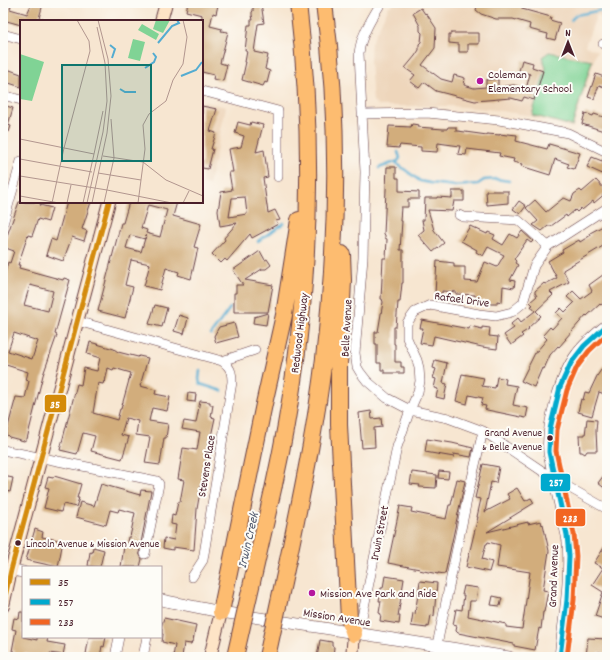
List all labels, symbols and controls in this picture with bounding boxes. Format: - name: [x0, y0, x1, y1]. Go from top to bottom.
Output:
- inset map: [20, 20, 203, 203]
- north arrow: [548, 22, 588, 62]
- text: N: [565, 26, 571, 42]
- place label: Coleman Elementary School: [488, 67, 572, 98]
- marker: Coleman Elementary School: [475, 76, 485, 86]
- street label: Rafael Drive: [433, 288, 490, 313]
- street label: Redwood Highway: [287, 291, 314, 374]
- street label: Belle Avenue: [338, 299, 357, 357]
- line badge: 35: [44, 394, 67, 413]
- text: 35: [50, 398, 60, 414]
- place label: Grand Avenue & Belle Avenue: [482, 426, 542, 456]
- marker: Grand Avenue & Belle Avenue: [545, 433, 555, 443]
- street label: Stevens Place: [194, 434, 221, 499]
- line badge: 257: [540, 473, 571, 492]
- text: 257: [549, 476, 564, 492]
- street label: Irwin Street: [367, 504, 394, 562]
- line badge: 233: [555, 508, 586, 527]
- water label: Irwin Creek: [234, 509, 265, 570]
- text: 233: [563, 512, 577, 528]
- place label: Lincoln Avenue & Mission Avenue: [26, 537, 160, 553]
- marker: Lincoln Avenue & Mission Avenue: [13, 538, 23, 548]
- street label: Grand Avenue: [545, 544, 564, 608]
- legend: [22, 566, 162, 638]
- text: 35: [58, 575, 69, 592]
- place label: Mission Ave Park and Ride: [320, 586, 436, 603]
- marker: Mission Ave Park and Ride: [307, 588, 317, 598]
- text: 257: [58, 595, 74, 612]
- street label: Mission Avenue: [302, 605, 372, 632]
- text: 233: [58, 615, 74, 632]

